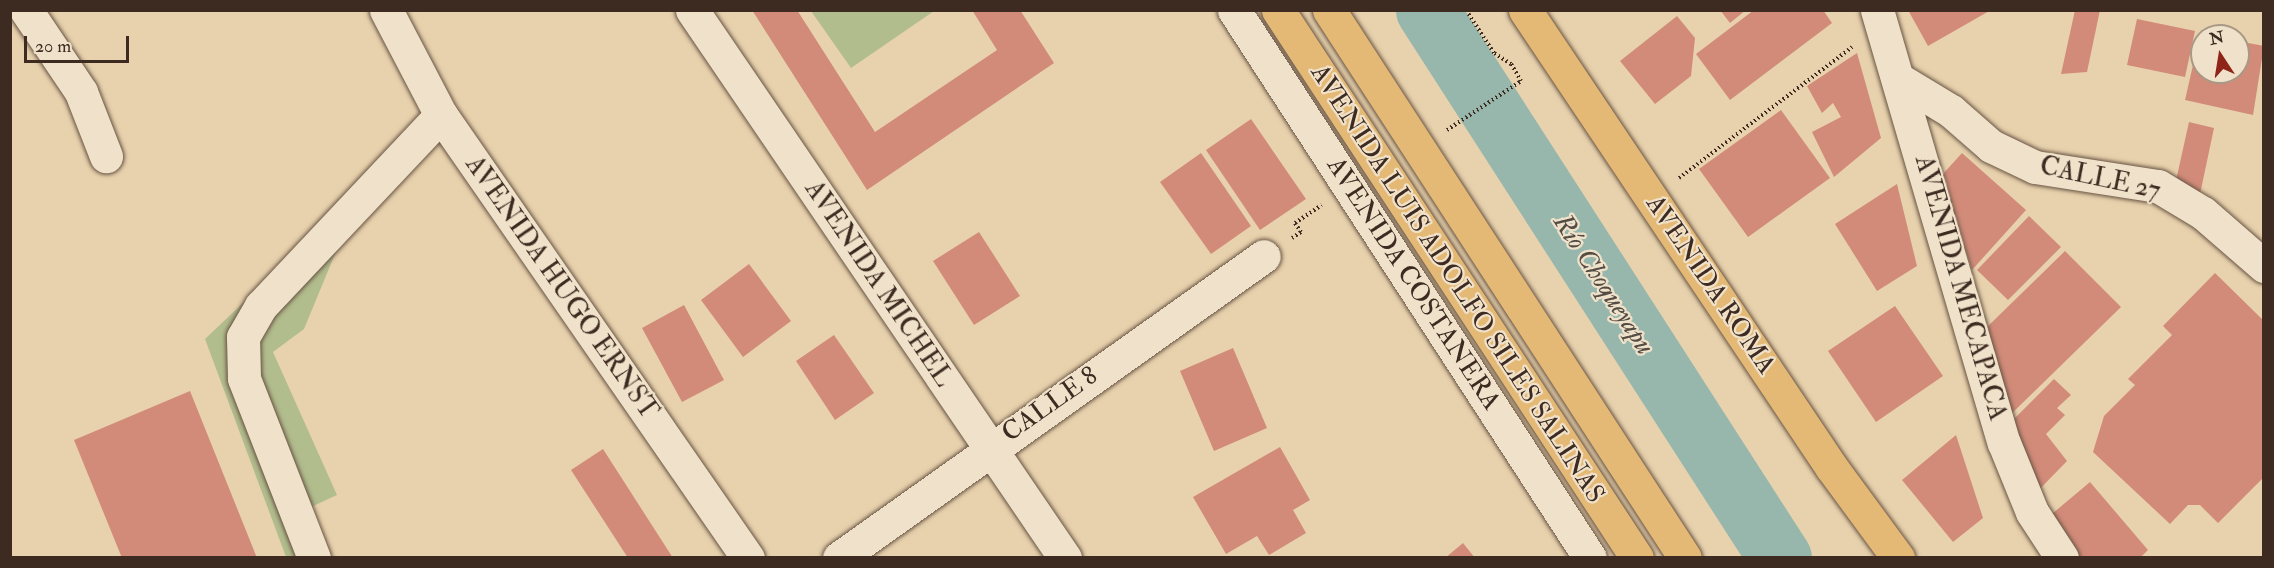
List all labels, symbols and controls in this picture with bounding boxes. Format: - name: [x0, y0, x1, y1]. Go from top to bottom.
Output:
- scale bar: [27, 24, 132, 62]
- north arrow: [2190, 24, 2250, 84]
- text: N: [2208, 27, 2226, 50]
- text: 20 m: [35, 35, 71, 58]
- street label: AVENIDA LUIS ADOLFO SILES SALINAS: [1303, 59, 1611, 509]
- street label: AVENIDA HUGO ERNST: [458, 150, 664, 426]
- street label: CALLE 27: [2037, 151, 2163, 207]
- street label: AVENIDA COSTANERA: [1319, 152, 1507, 416]
- street label: AVENIDA MECAPACA: [1907, 152, 2013, 424]
- street label: AVENIDA MICHEL: [797, 175, 959, 393]
- street label: AVENIDA ROMA: [1639, 190, 1781, 380]
- water label: Río Choqueyapu: [1546, 207, 1662, 361]
- street label: CALLE 8: [996, 361, 1104, 449]

